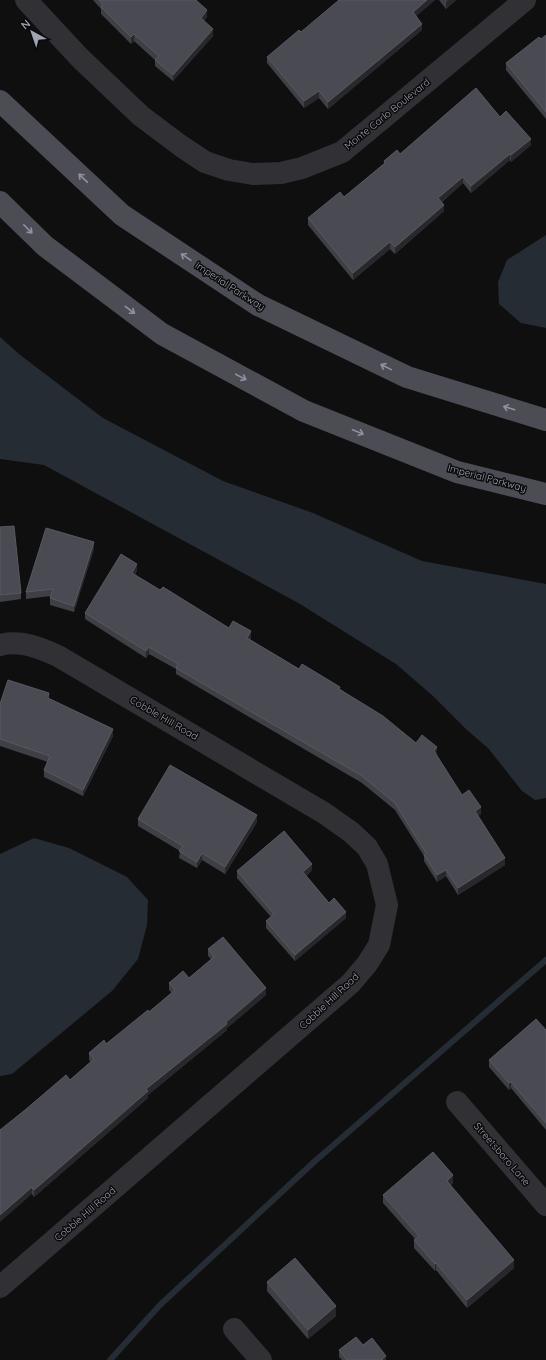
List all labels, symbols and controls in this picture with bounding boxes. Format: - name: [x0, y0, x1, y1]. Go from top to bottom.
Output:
- north arrow: [12, 12, 52, 52]
- text: N: [18, 16, 33, 32]
- street label: Monte Carlo Boulevard: [342, 76, 432, 152]
- one-way arrow: [78, 174, 89, 183]
- one-way arrow: [23, 224, 33, 234]
- one-way arrow: [181, 253, 192, 261]
- street label: Imperial Parkway: [193, 259, 267, 313]
- one-way arrow: [124, 306, 135, 314]
- one-way arrow: [380, 363, 392, 370]
- one-way arrow: [235, 373, 247, 381]
- one-way arrow: [502, 404, 515, 411]
- one-way arrow: [352, 429, 364, 437]
- street label: Imperial Parkway: [446, 461, 528, 495]
- street label: Cobble Hill Road: [128, 693, 200, 743]
- street label: Cobble Hill Road: [297, 970, 361, 1032]
- street label: Streetsboro Lane: [471, 1120, 533, 1189]
- street label: Cobble Hill Road: [52, 1184, 118, 1244]

